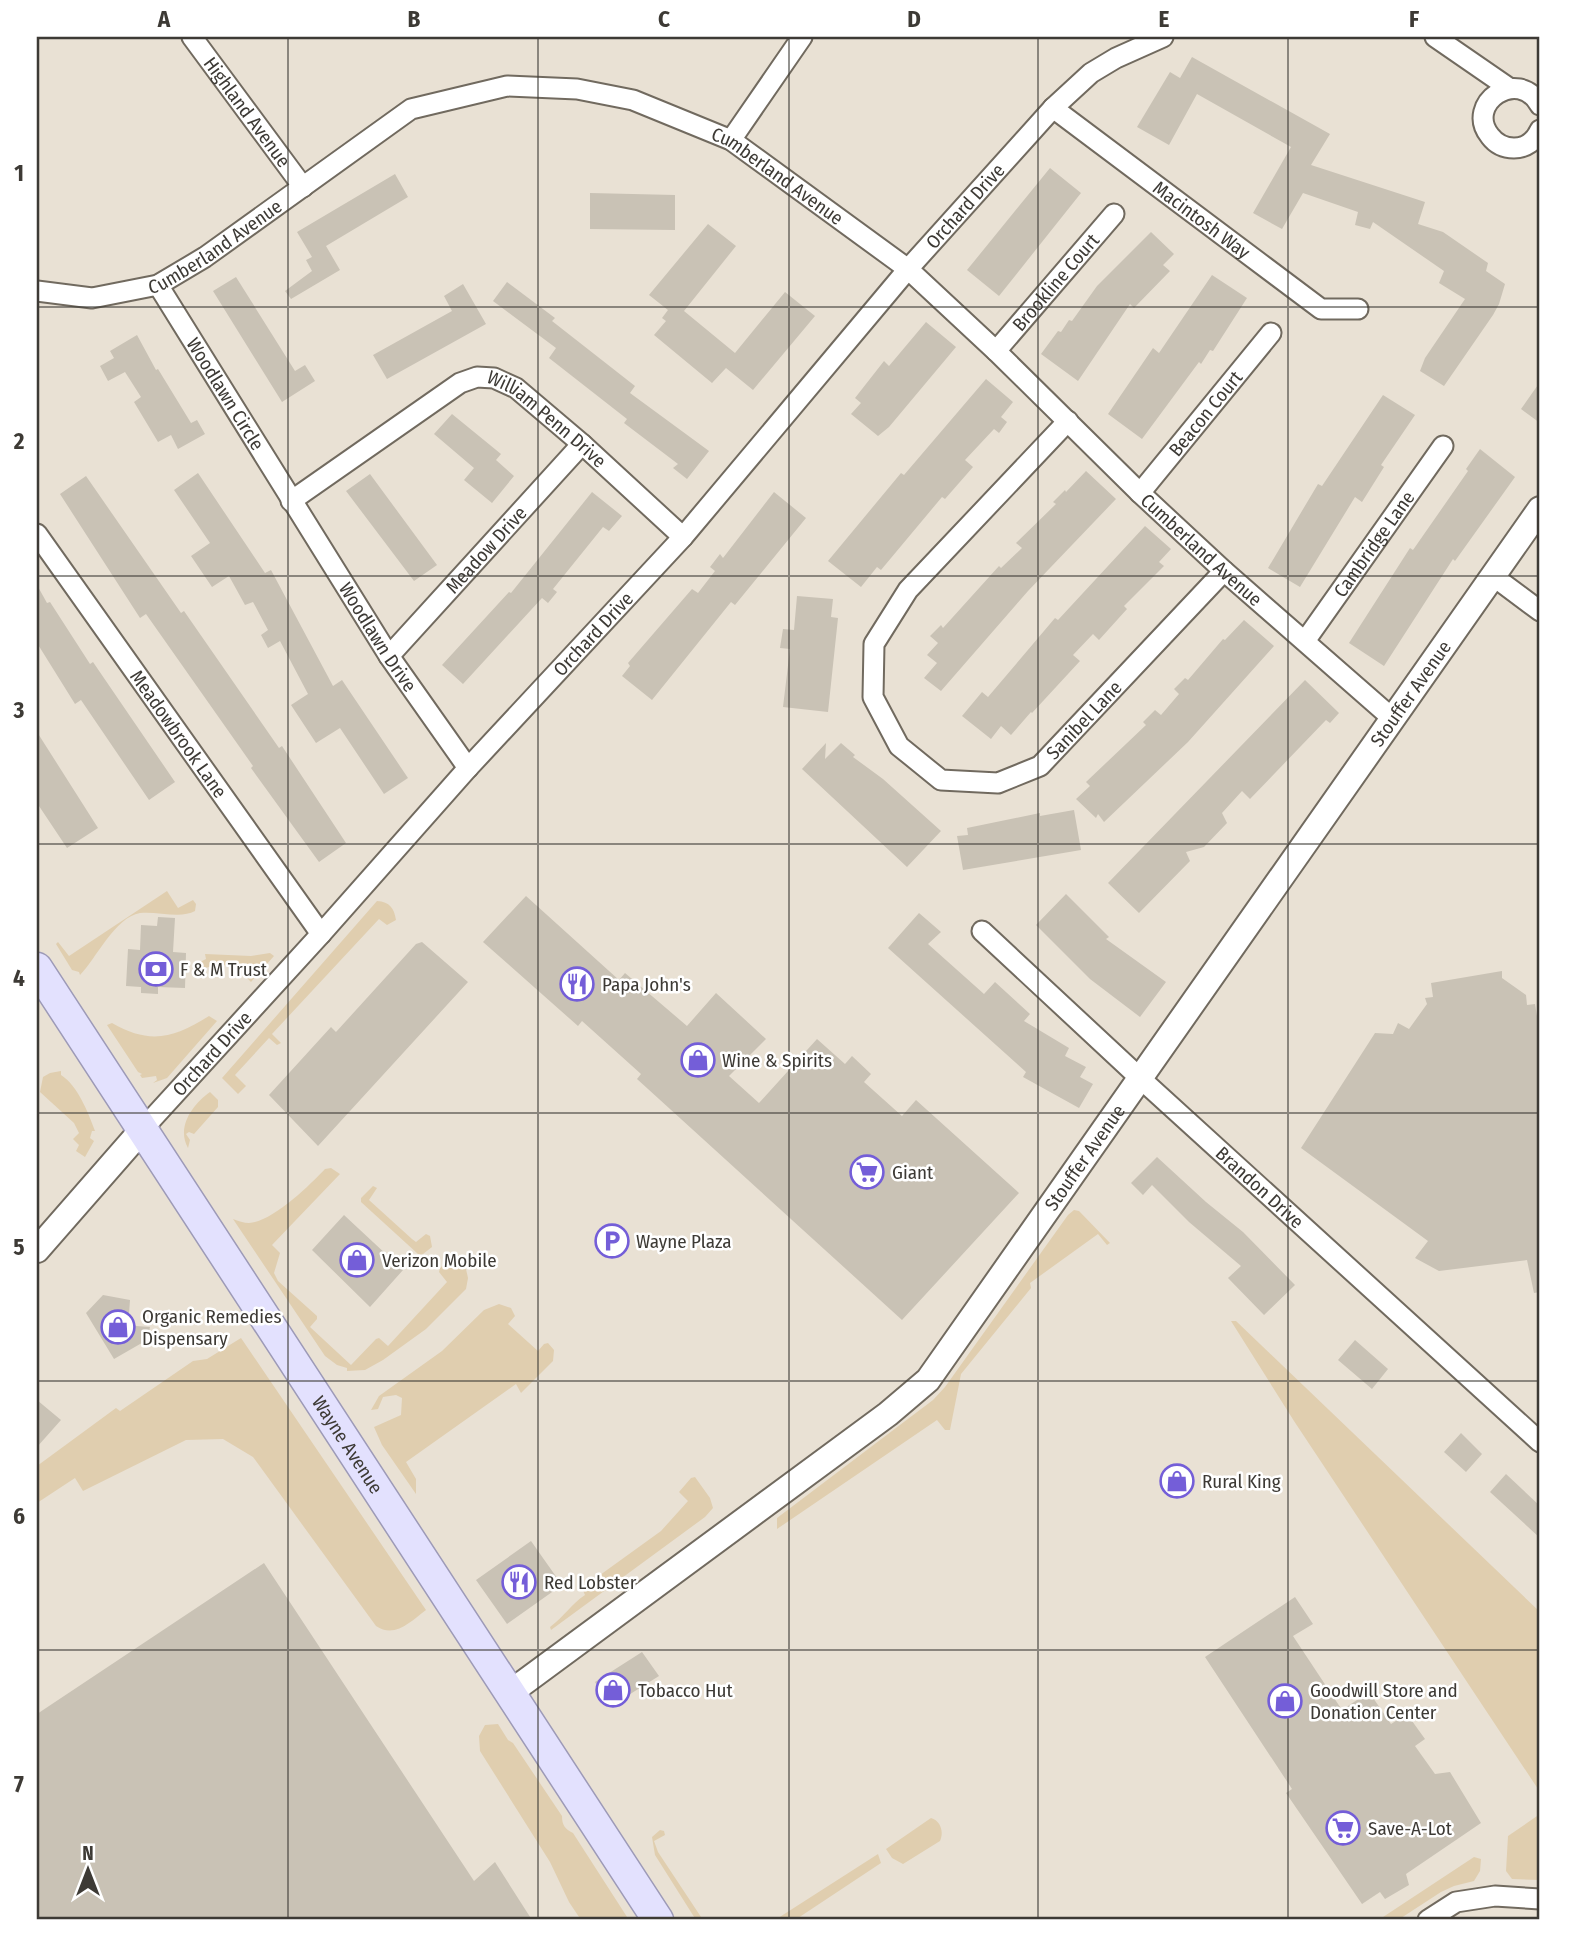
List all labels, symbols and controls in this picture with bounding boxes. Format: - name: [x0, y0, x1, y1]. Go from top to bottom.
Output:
- text: A: [157, 5, 171, 33]
- text: B: [408, 5, 421, 33]
- text: C: [658, 5, 670, 33]
- text: D: [907, 5, 921, 33]
- text: E: [1159, 5, 1170, 33]
- text: F: [1409, 5, 1419, 33]
- street label: Highland Avenue: [199, 52, 295, 172]
- street label: Cumberland Avenue: [708, 122, 848, 230]
- text: 1: [14, 159, 24, 187]
- street label: Orchard Drive: [921, 159, 1009, 254]
- street label: Macintosh Way: [1148, 176, 1255, 264]
- street label: Cumberland Avenue: [146, 195, 286, 299]
- street label: Brookline Court: [1008, 228, 1105, 336]
- street label: Woodlawn Circle: [182, 333, 269, 454]
- street label: William Penn Drive: [483, 365, 611, 472]
- street label: Beacon Court: [1164, 366, 1248, 461]
- text: 2: [13, 427, 25, 455]
- street label: Cambridge Lane: [1329, 487, 1420, 602]
- street label: Cumberland Avenue: [1136, 489, 1267, 611]
- street label: Meadow Drive: [441, 502, 532, 598]
- street label: Woodlawn Drive: [334, 578, 421, 696]
- street label: Orchard Drive: [549, 587, 638, 681]
- street label: Stouffer Avenue: [1366, 636, 1456, 751]
- street label: Meadowbrook Lane: [125, 666, 232, 802]
- street label: Sanibel Lane: [1041, 676, 1127, 764]
- text: 3: [13, 696, 25, 724]
- bank icon: F & M Trust: [137, 950, 175, 988]
- place label: F & M Trust: [180, 958, 268, 981]
- text: 4: [13, 964, 25, 992]
- restaurant icon: Papa John's: [558, 965, 596, 1003]
- place label: Papa John's: [602, 973, 691, 996]
- street label: Orchard Drive: [168, 1007, 257, 1101]
- shop icon: Wine & Spirits: [679, 1041, 717, 1079]
- place label: Wine & Spirits: [722, 1049, 832, 1072]
- street label: Stouffer Avenue: [1040, 1100, 1130, 1215]
- street label: Brandon Drive: [1211, 1142, 1308, 1233]
- supermarket icon: Giant: [848, 1153, 886, 1191]
- place label: Giant: [892, 1161, 934, 1184]
- parking icon: Wayne Plaza: [593, 1222, 631, 1260]
- place label: Wayne Plaza: [636, 1230, 732, 1253]
- text: 5: [13, 1233, 25, 1261]
- shop icon: Verizon Mobile: [338, 1241, 376, 1279]
- place label: Verizon Mobile: [382, 1249, 497, 1272]
- place label: Organic Remedies Dispensary: [142, 1305, 282, 1350]
- shop icon: Organic Remedies Dispensary: [99, 1308, 137, 1346]
- street label: Wayne Avenue: [307, 1392, 388, 1498]
- shop icon: Rural King: [1158, 1462, 1196, 1500]
- place label: Rural King: [1202, 1470, 1281, 1493]
- text: 6: [13, 1502, 25, 1530]
- restaurant icon: Red Lobster: [500, 1563, 538, 1601]
- place label: Red Lobster: [544, 1571, 637, 1594]
- shop icon: Tobacco Hut: [594, 1671, 632, 1709]
- place label: Tobacco Hut: [638, 1679, 733, 1702]
- place label: Goodwill Store and Donation Center: [1310, 1679, 1458, 1724]
- shop icon: Goodwill Store and Donation Center: [1266, 1682, 1304, 1720]
- text: 7: [14, 1770, 24, 1798]
- supermarket icon: Save-A-Lot: [1324, 1809, 1362, 1847]
- place label: Save-A-Lot: [1368, 1817, 1453, 1840]
- north arrow: [52, 1834, 122, 1904]
- text: N: [82, 1842, 94, 1865]

